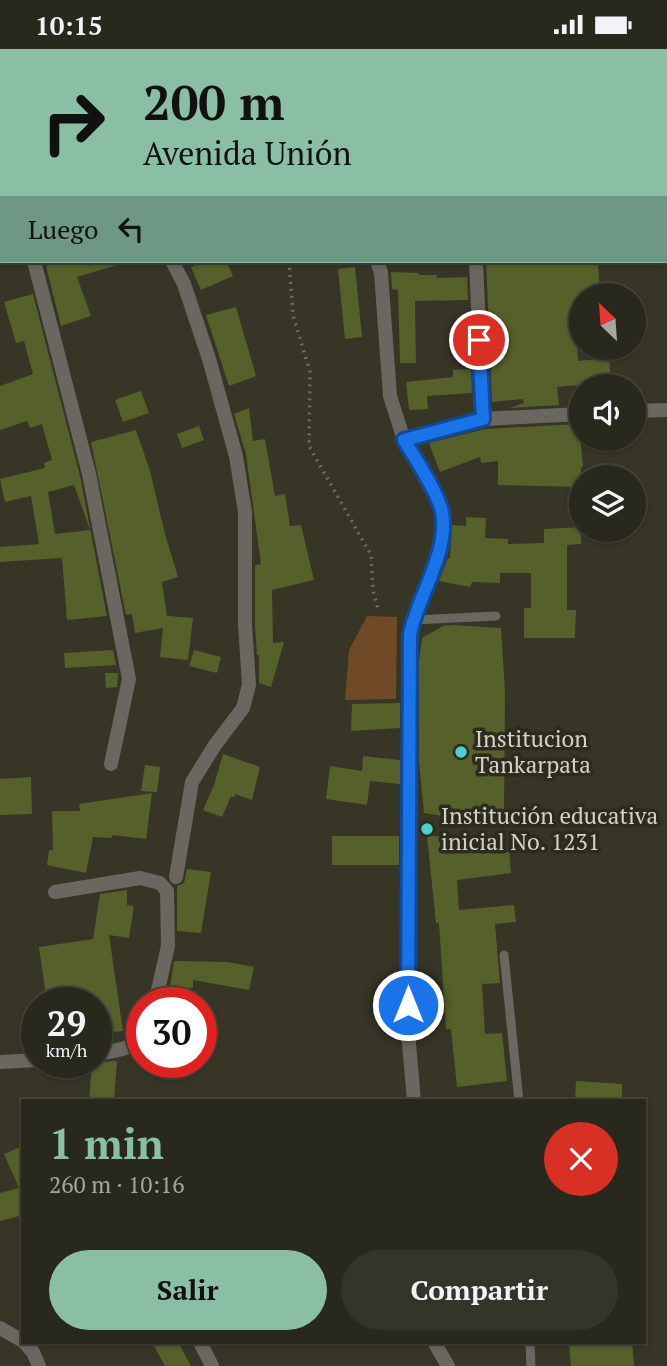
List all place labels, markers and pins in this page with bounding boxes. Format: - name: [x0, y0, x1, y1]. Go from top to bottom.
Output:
- pin: [449, 310, 509, 370]
- place label: Institucion Tankarpata: [475, 723, 591, 780]
- marker: Institucion Tankarpata: [453, 744, 469, 760]
- place label: Institución educativa inicial No. 1231: [441, 800, 659, 857]
- marker: Institución educativa inicial No. 1231: [419, 821, 435, 837]

